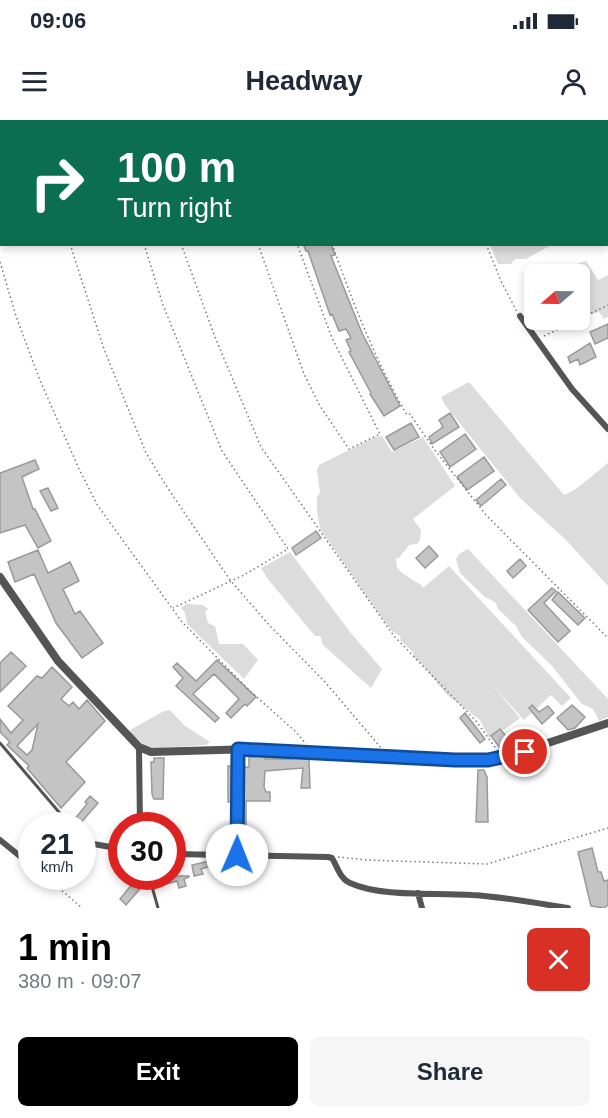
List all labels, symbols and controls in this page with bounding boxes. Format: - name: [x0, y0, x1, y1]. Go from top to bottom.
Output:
- text: 09:06: [30, 8, 86, 33]
- icon: menu: [18, 65, 51, 98]
- icon: person: [557, 65, 590, 98]
- text: Headway: [245, 66, 363, 96]
- icon: right: [18, 144, 96, 222]
- text: 100 m: [117, 144, 236, 191]
- text: Turn right: [117, 193, 232, 223]
- north arrow: [524, 264, 590, 330]
- map controls: [524, 264, 590, 330]
- pin: [499, 726, 550, 777]
- icon: arrive: [508, 735, 541, 768]
- speed limit sign: 30: [108, 812, 186, 890]
- position arrow: [205, 823, 269, 887]
- text: 21: [40, 827, 74, 860]
- text: km/h: [41, 858, 73, 875]
- text: 1 min: [18, 927, 112, 968]
- button: close: [527, 928, 590, 991]
- text: 380 m · 09:07: [18, 970, 141, 992]
- button: Exit: [18, 1037, 298, 1106]
- button: Share: [310, 1037, 590, 1106]

